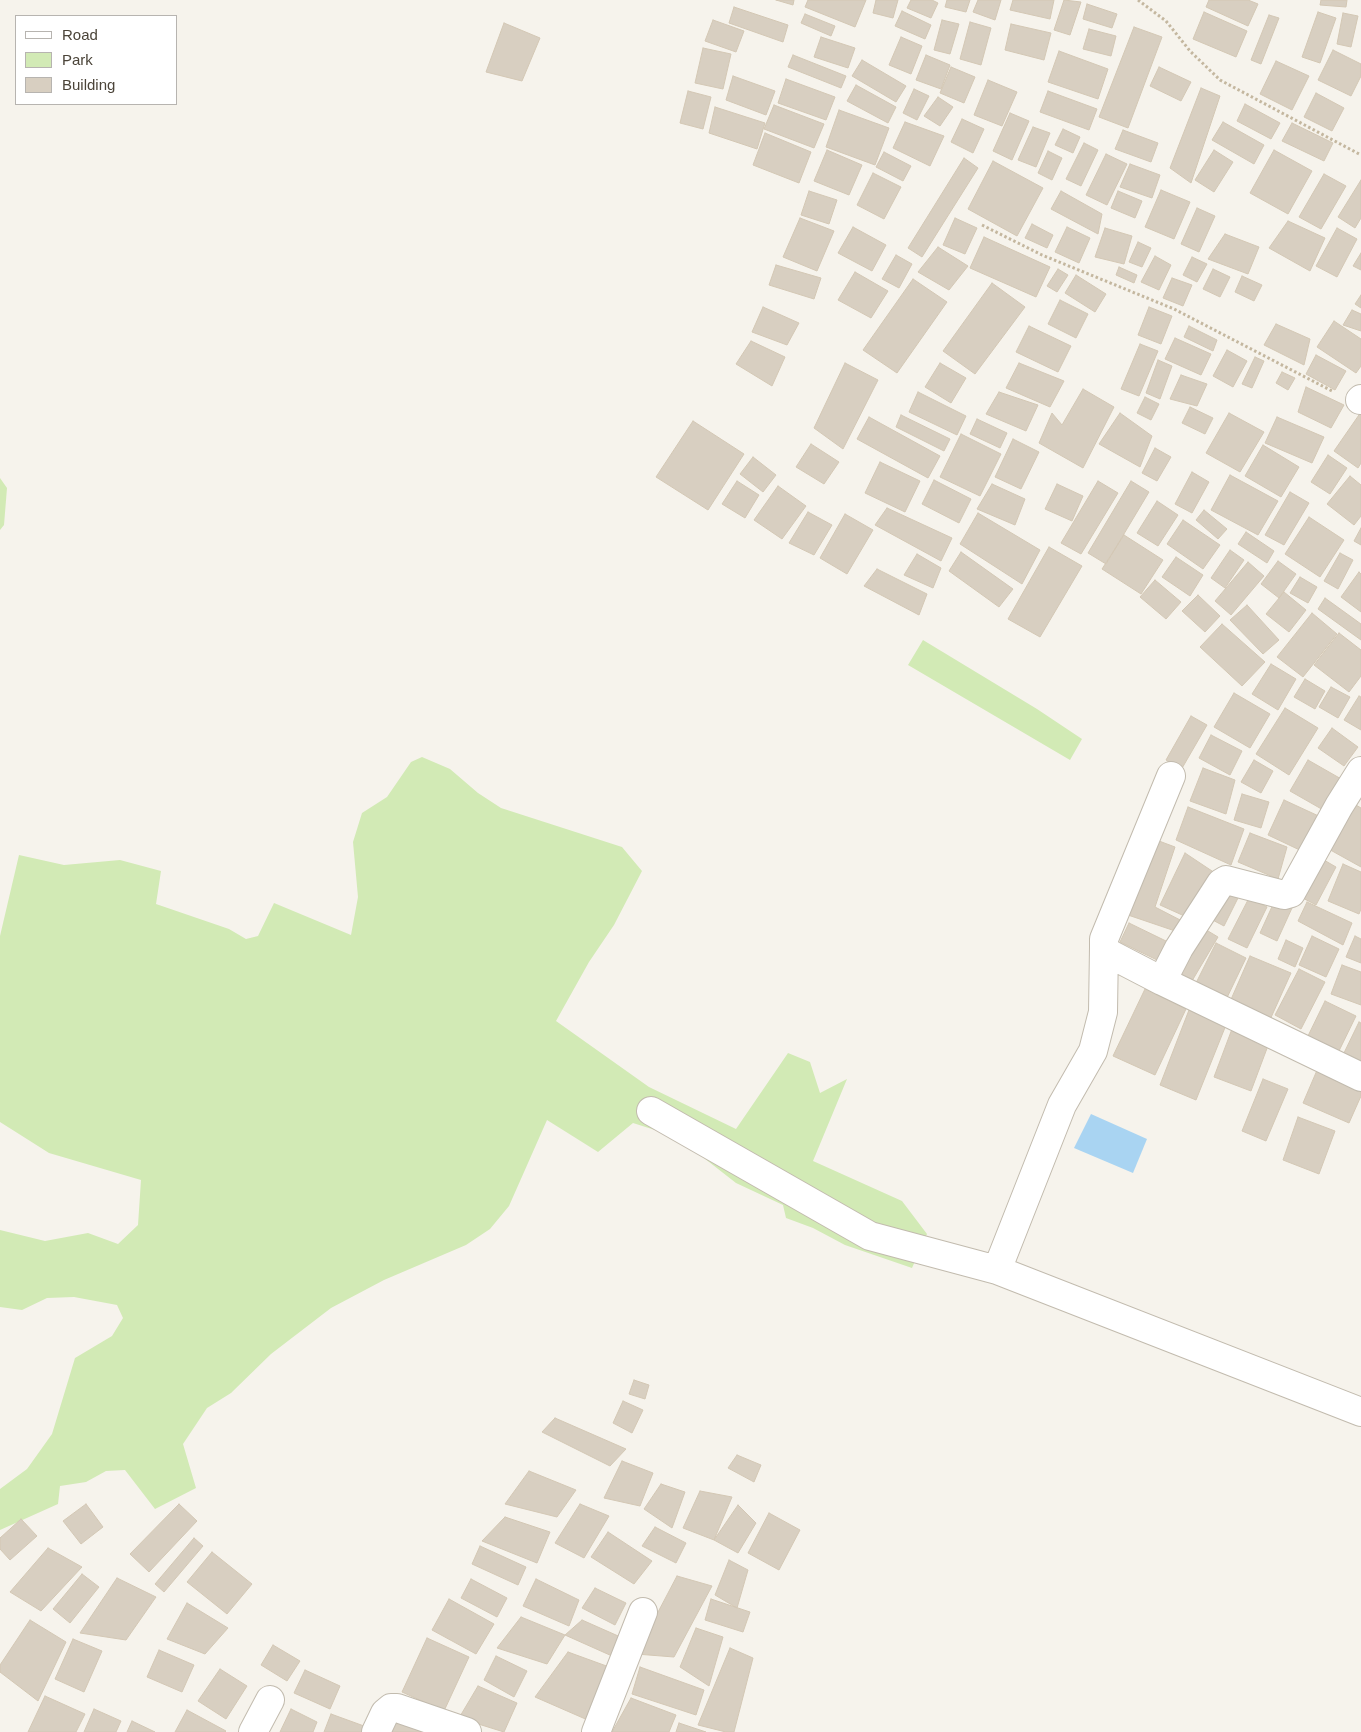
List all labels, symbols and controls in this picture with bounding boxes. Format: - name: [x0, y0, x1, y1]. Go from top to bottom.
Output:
- legend: [15, 15, 178, 105]
- text: Road: [62, 26, 98, 43]
- text: Park: [62, 51, 93, 68]
- text: Building: [62, 76, 115, 93]

